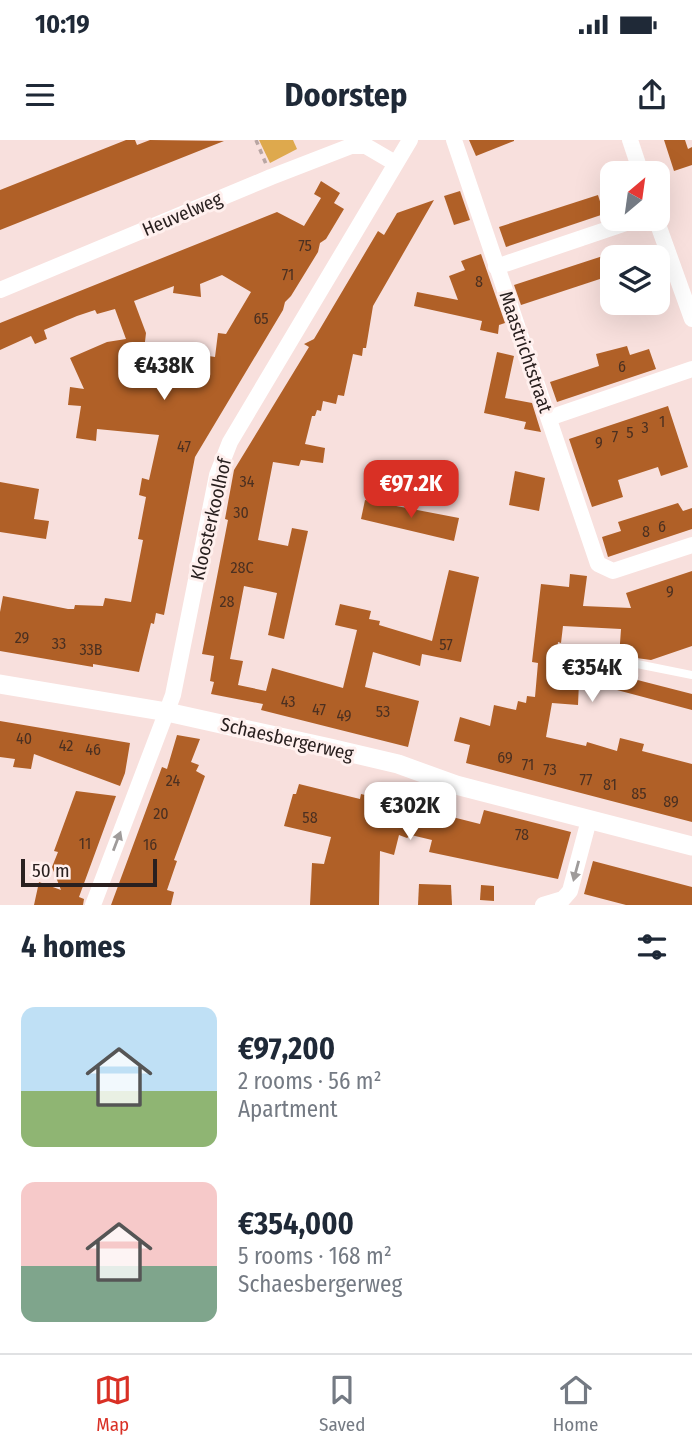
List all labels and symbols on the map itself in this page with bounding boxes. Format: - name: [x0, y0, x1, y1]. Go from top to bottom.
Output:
- north arrow: [600, 161, 670, 231]
- street label: Heuvelweg: [139, 187, 225, 241]
- house number: 75: [298, 236, 312, 255]
- house number: 71: [282, 265, 294, 284]
- house number: 8: [475, 272, 483, 291]
- street label: Maastrichtstraat: [494, 288, 558, 417]
- house number: 65: [253, 309, 269, 328]
- pin: €438K: [115, 342, 213, 402]
- house number: 6: [618, 357, 626, 376]
- house number: 1: [659, 412, 665, 431]
- house number: 3: [641, 418, 649, 437]
- house number: 5: [626, 423, 634, 442]
- house number: 7: [612, 427, 619, 446]
- house number: 9: [595, 433, 603, 452]
- house number: 47: [177, 437, 191, 456]
- street label: Kloosterkoolhof: [186, 455, 236, 582]
- pin: €97.2K: [354, 460, 468, 520]
- house number: 34: [240, 472, 255, 491]
- house number: 30: [233, 503, 249, 522]
- house number: 6: [658, 517, 666, 536]
- house number: 8: [642, 522, 650, 541]
- house number: 28C: [230, 558, 254, 577]
- house number: 9: [666, 582, 674, 601]
- house number: 28: [219, 592, 235, 611]
- house number: 29: [15, 628, 30, 647]
- house number: 33: [52, 634, 66, 653]
- house number: 57: [439, 635, 453, 654]
- house number: 33B: [79, 640, 103, 659]
- pin: €354K: [543, 644, 641, 704]
- house number: 43: [281, 692, 295, 711]
- house number: 47: [312, 700, 326, 719]
- house number: 53: [376, 702, 390, 721]
- house number: 49: [336, 706, 352, 725]
- street label: Schaesbergerweg: [218, 713, 356, 765]
- house number: 40: [16, 729, 32, 748]
- house number: 42: [59, 736, 73, 755]
- house number: 46: [85, 740, 101, 759]
- house number: 69: [497, 748, 513, 767]
- house number: 71: [522, 755, 534, 774]
- house number: 73: [543, 760, 557, 779]
- house number: 77: [579, 770, 593, 789]
- house number: 24: [166, 771, 180, 790]
- house number: 81: [603, 775, 617, 794]
- pin: €302K: [361, 782, 459, 842]
- house number: 85: [631, 784, 647, 803]
- house number: 89: [663, 792, 679, 811]
- house number: 20: [153, 804, 169, 823]
- house number: 58: [302, 808, 318, 827]
- house number: 78: [515, 825, 529, 844]
- one-way arrow: [112, 831, 123, 852]
- house number: 11: [79, 834, 91, 853]
- house number: 16: [143, 835, 157, 854]
- scale bar: [21, 856, 158, 888]
- one-way arrow: [570, 860, 581, 882]

